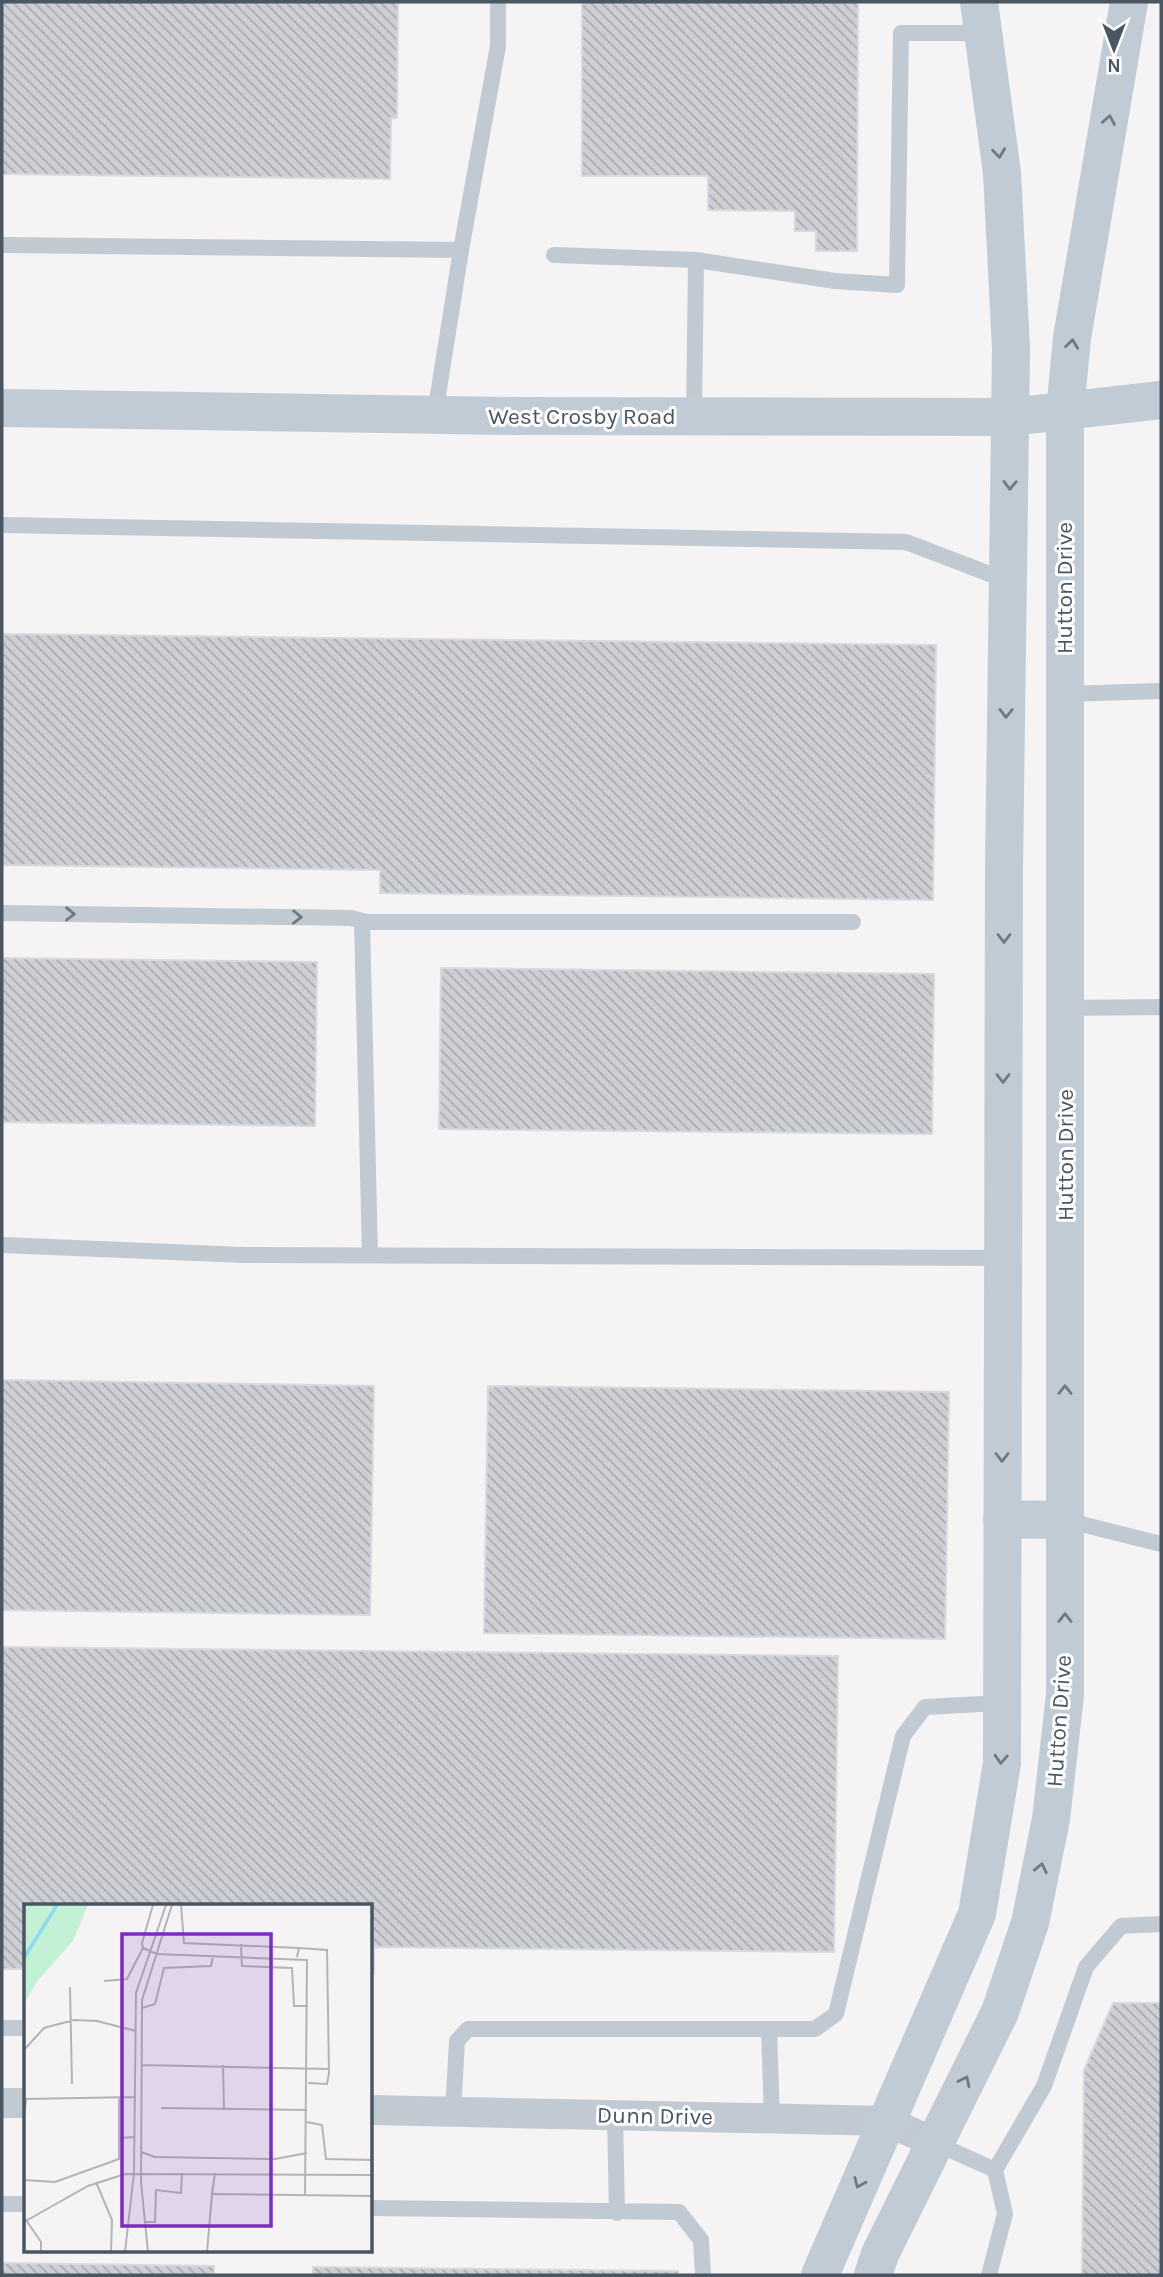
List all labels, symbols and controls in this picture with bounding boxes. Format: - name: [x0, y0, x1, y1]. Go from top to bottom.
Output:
- north arrow: [1079, 14, 1149, 84]
- text: N: [1107, 54, 1121, 76]
- one-way arrow: [1101, 114, 1116, 126]
- one-way arrow: [992, 147, 1007, 159]
- one-way arrow: [1064, 338, 1079, 350]
- street label: West Crosby Road: [488, 403, 676, 430]
- one-way arrow: [1002, 480, 1018, 491]
- street label: Hutton Drive: [1051, 522, 1078, 654]
- one-way arrow: [999, 707, 1014, 718]
- one-way arrow: [65, 906, 76, 922]
- one-way arrow: [292, 910, 303, 925]
- one-way arrow: [996, 933, 1012, 944]
- one-way arrow: [995, 1073, 1011, 1083]
- street label: Hutton Drive: [1052, 1089, 1079, 1221]
- one-way arrow: [1057, 1385, 1073, 1395]
- one-way arrow: [994, 1453, 1010, 1463]
- one-way arrow: [1057, 1612, 1073, 1623]
- street label: Hutton Drive: [1041, 1654, 1077, 1788]
- one-way arrow: [994, 1754, 1009, 1765]
- one-way arrow: [1033, 1862, 1048, 1874]
- inset map: [24, 1904, 373, 2252]
- one-way arrow: [957, 2076, 971, 2088]
- street label: Dunn Drive: [597, 2101, 713, 2131]
- one-way arrow: [853, 2176, 867, 2188]

